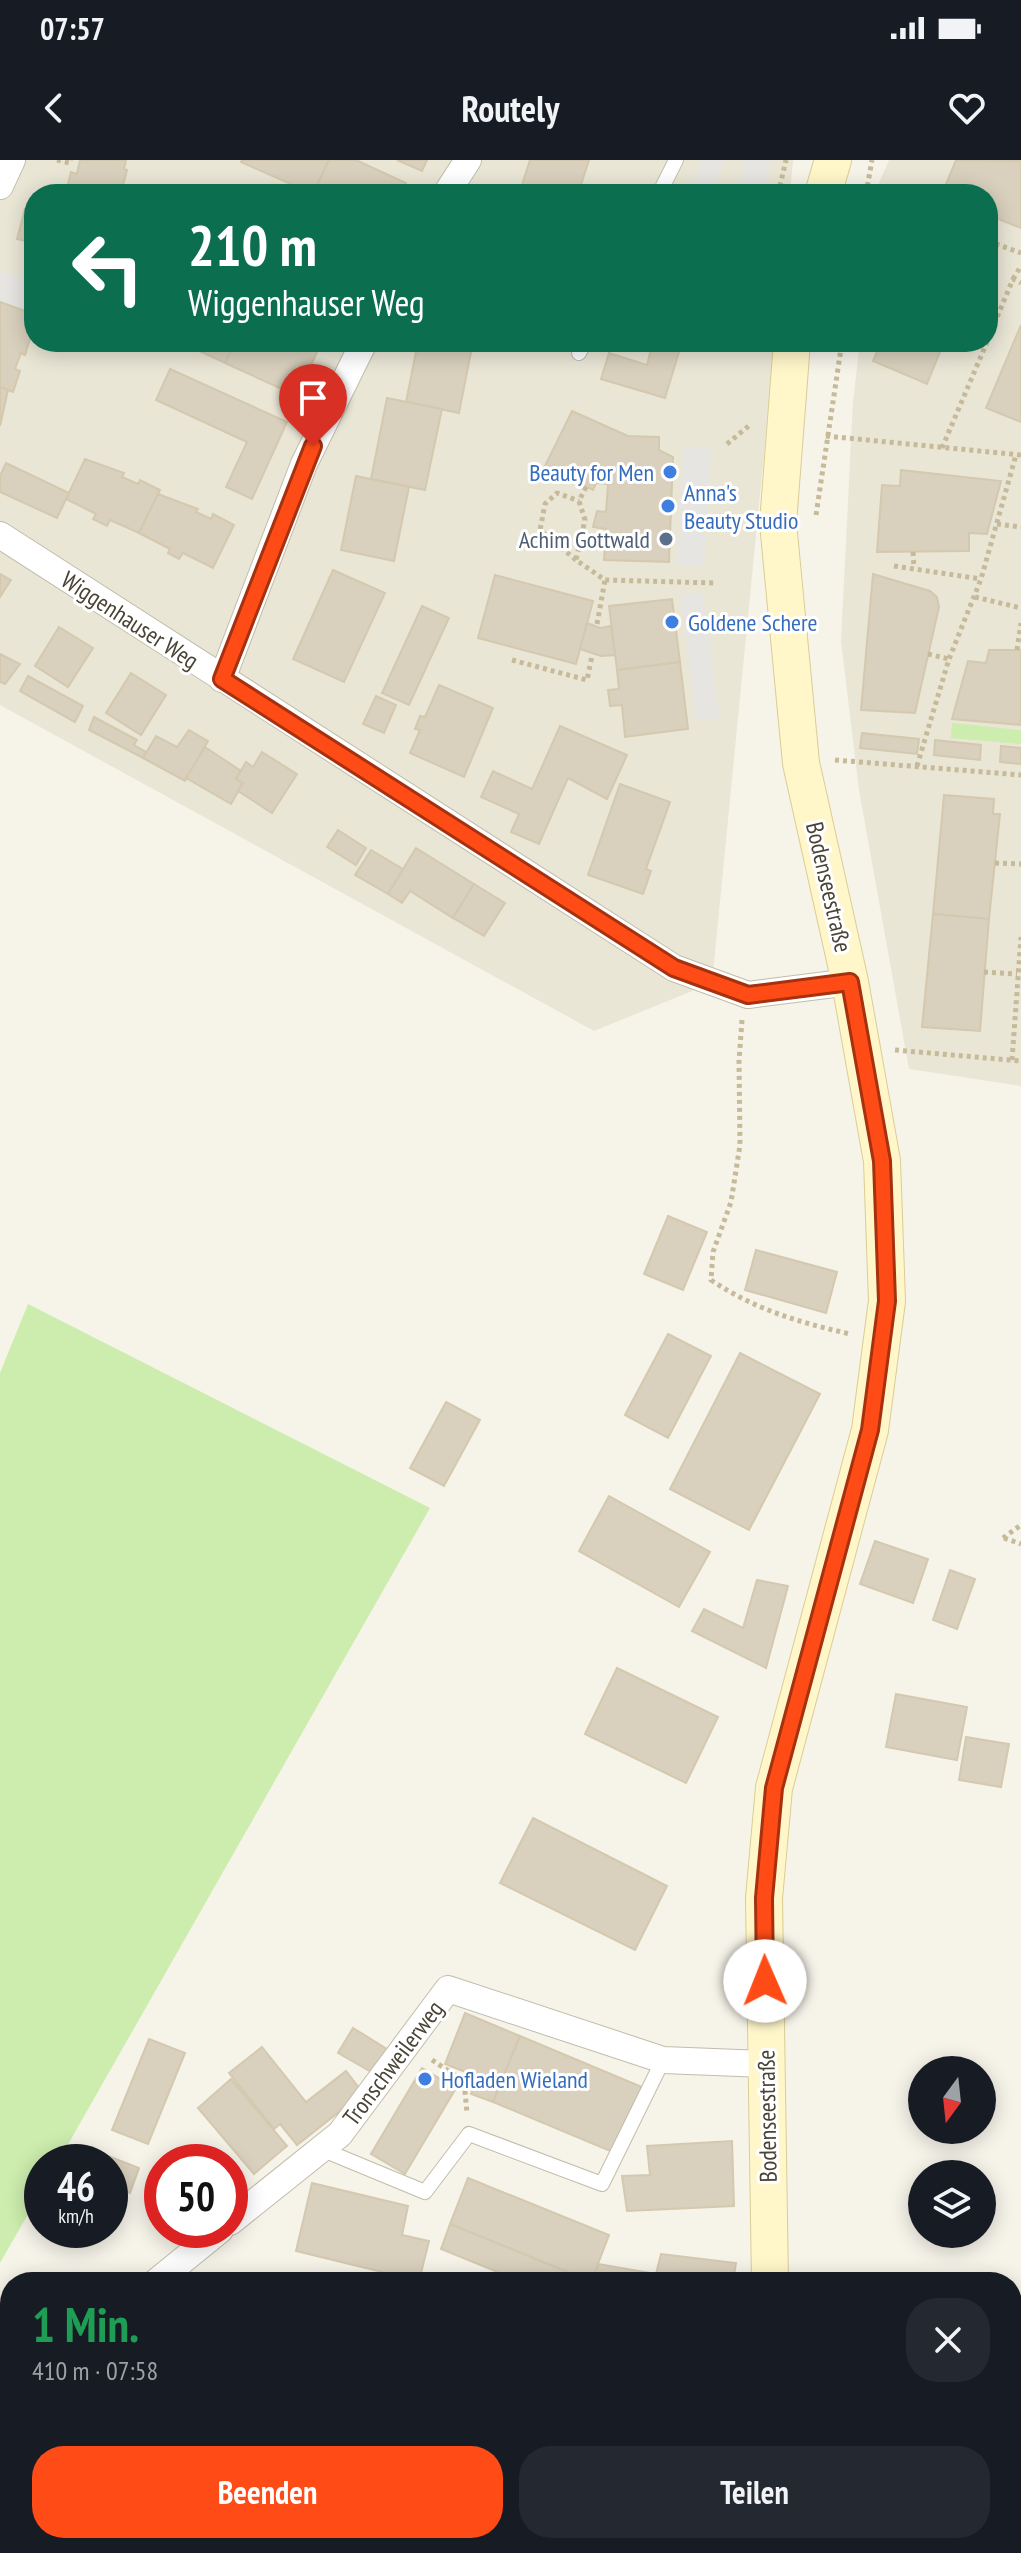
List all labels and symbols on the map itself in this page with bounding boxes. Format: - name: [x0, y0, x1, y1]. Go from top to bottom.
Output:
- pin: [279, 364, 347, 446]
- place label: Beauty for Men: [529, 457, 654, 488]
- marker: Beauty for Men: [661, 463, 679, 481]
- place label: Anna's Beauty Studio: [684, 477, 798, 536]
- marker: Anna's Beauty Studio: [659, 497, 677, 515]
- place label: Achim Gottwald: [519, 524, 650, 555]
- marker: Achim Gottwald: [657, 530, 675, 548]
- street label: Wiggenhauser Weg: [55, 564, 205, 676]
- place label: Goldene Schere: [688, 607, 817, 638]
- marker: Goldene Schere: [663, 613, 681, 631]
- street label: Bodenseestraße: [799, 819, 859, 955]
- position arrow: [723, 1939, 807, 2023]
- street label: Tronschweilerweg: [336, 1994, 450, 2132]
- street label: Bodenseestraße: [750, 2049, 784, 2183]
- north arrow: [908, 2056, 996, 2144]
- place label: Hofladen Wieland: [441, 2064, 588, 2095]
- marker: Hofladen Wieland: [416, 2070, 434, 2088]
- speed limit sign: 50: [144, 2144, 248, 2248]

